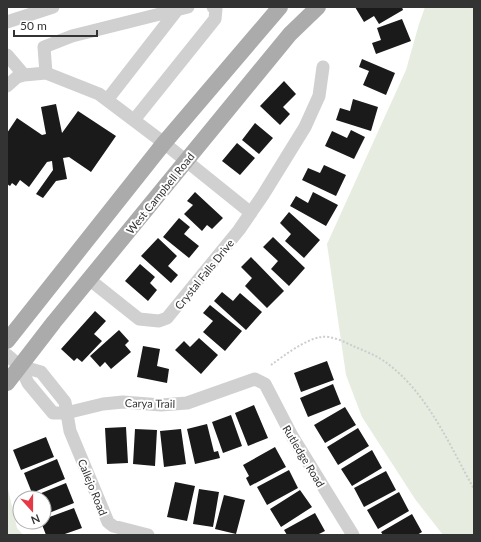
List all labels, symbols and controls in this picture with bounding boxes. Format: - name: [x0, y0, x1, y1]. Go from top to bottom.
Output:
- scale bar: [14, 12, 97, 38]
- text: 50 m: [20, 18, 47, 33]
- street label: West Campbell Road: [123, 150, 197, 236]
- street label: Crystal Falls Drive: [172, 236, 236, 312]
- street label: Carya Trail: [125, 396, 175, 410]
- street label: Rutledge Road: [280, 423, 328, 489]
- street label: Callejo Road: [76, 457, 110, 517]
- north arrow: [12, 490, 52, 530]
- text: N: [29, 512, 42, 527]

